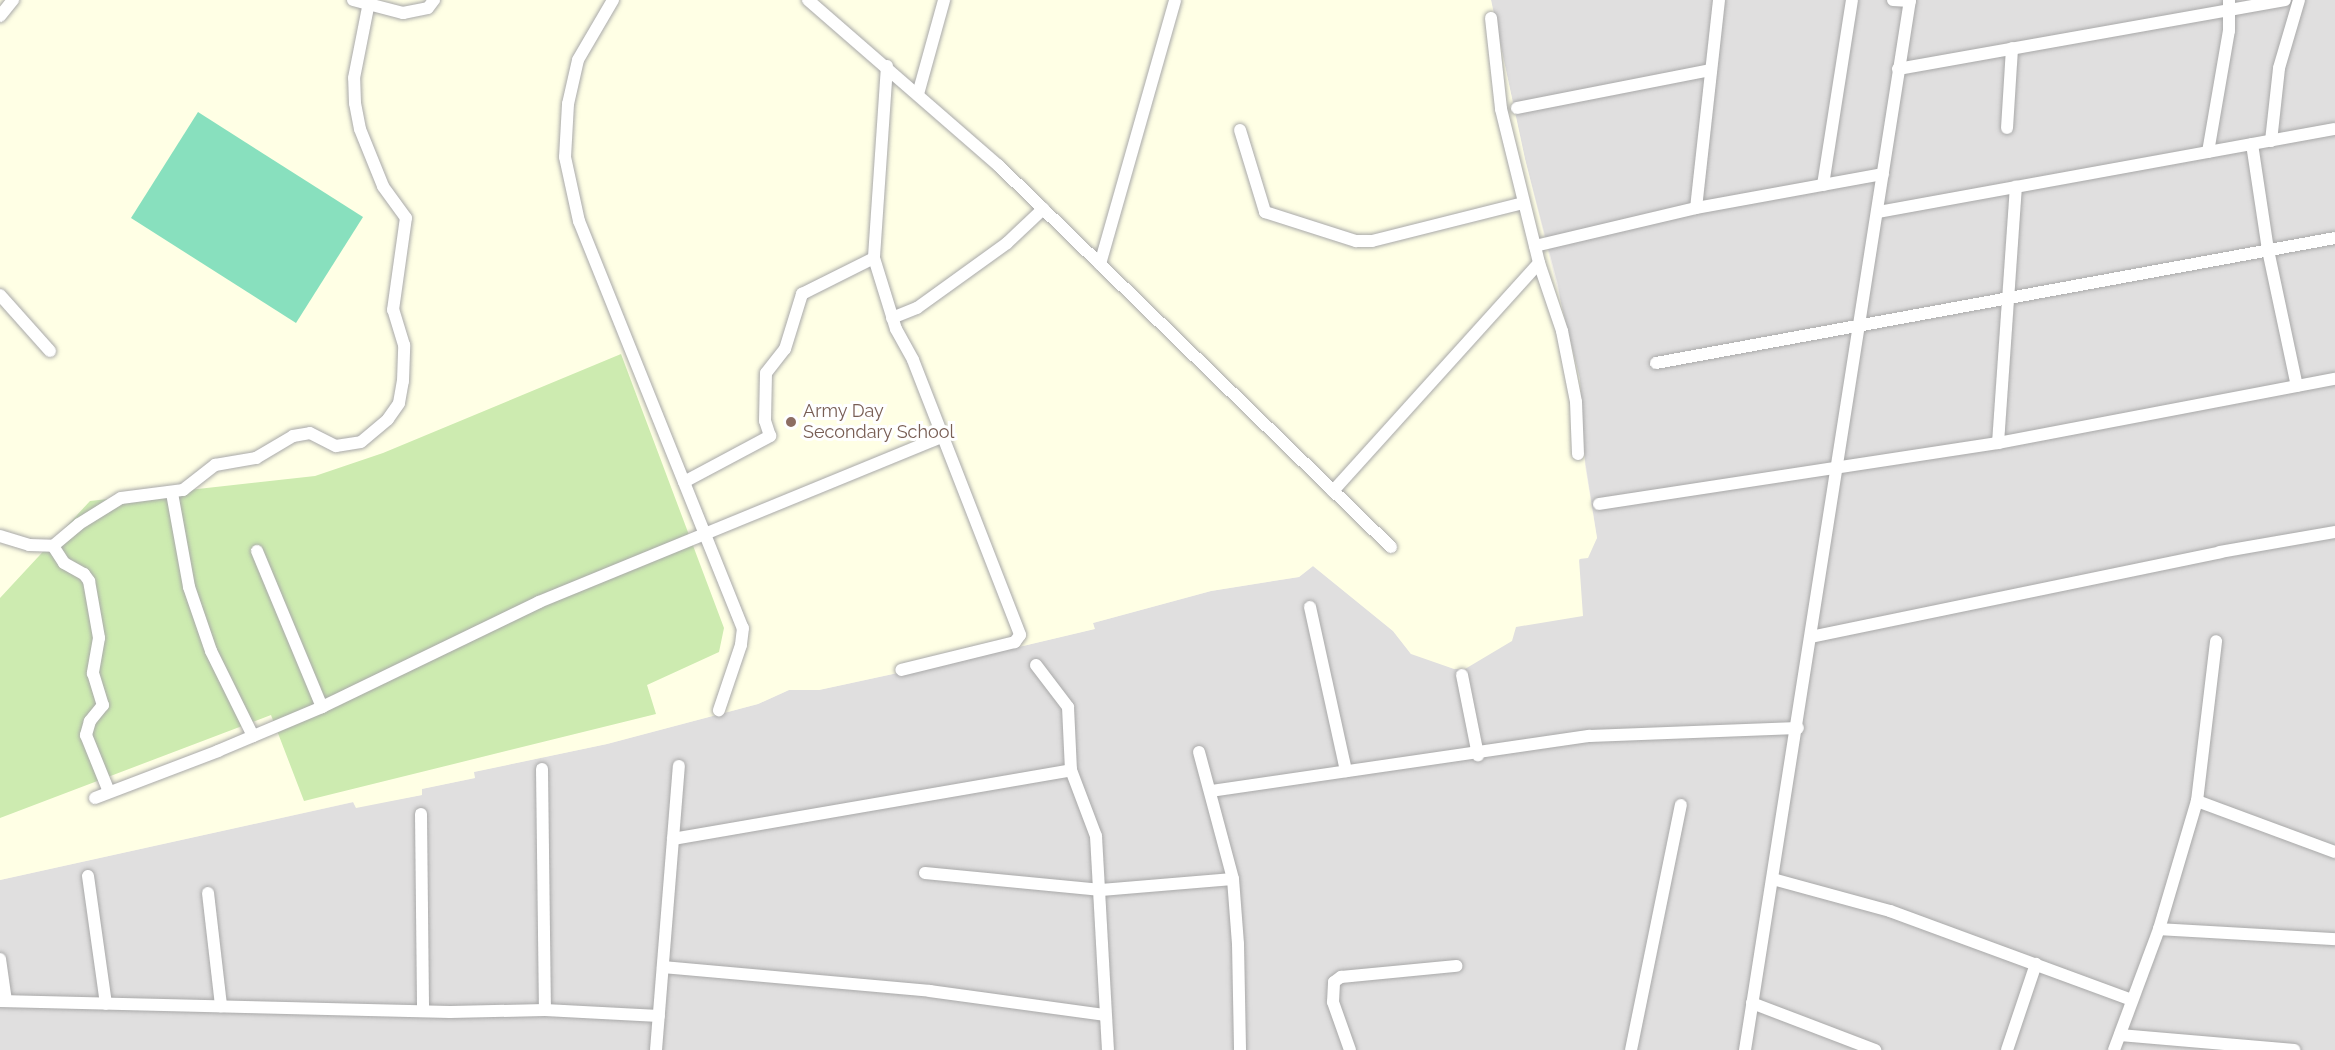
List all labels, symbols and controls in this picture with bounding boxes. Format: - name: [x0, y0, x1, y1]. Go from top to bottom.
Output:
- place label: Army Day Secondary School: [803, 401, 955, 444]
- marker: Army Day Secondary School: [784, 415, 798, 429]

